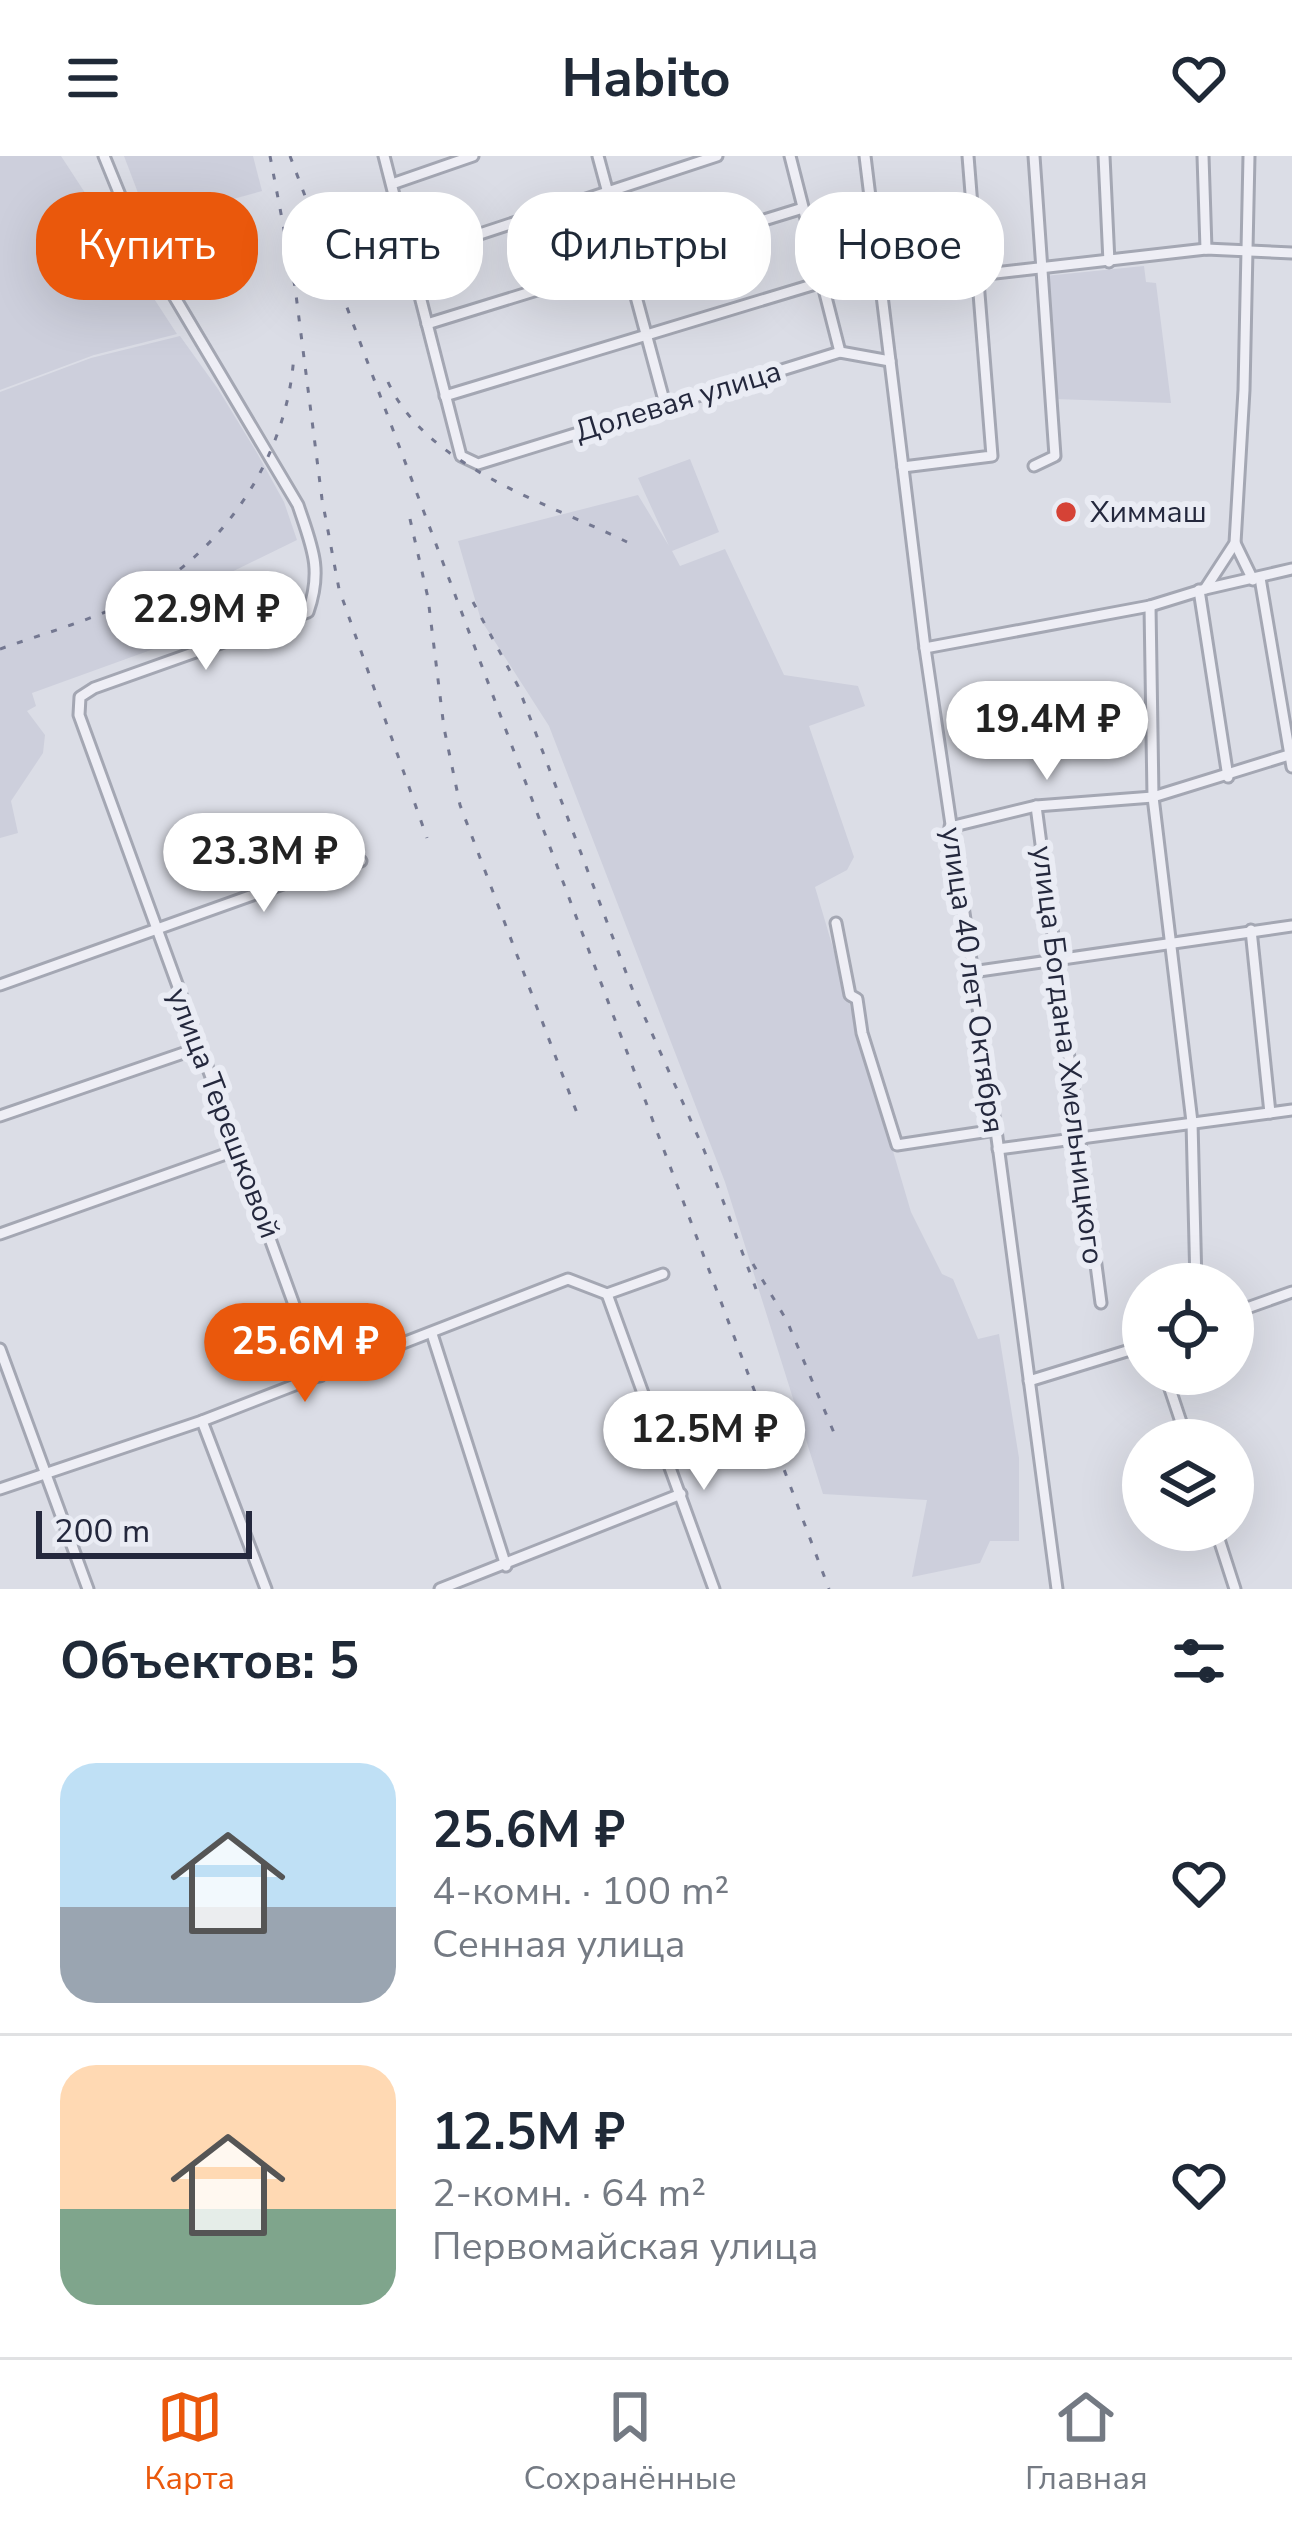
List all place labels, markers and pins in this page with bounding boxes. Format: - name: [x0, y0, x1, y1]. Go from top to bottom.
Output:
- place label: Химмаш: [1090, 492, 1207, 533]
- marker: Химмаш: [1053, 499, 1079, 525]
- pin: 22.9M ₽: [95, 571, 317, 673]
- pin: 19.4M ₽: [936, 681, 1158, 783]
- pin: 23.3M ₽: [153, 813, 375, 915]
- pin: 25.6M ₽: [194, 1303, 416, 1405]
- pin: 12.5M ₽: [593, 1391, 815, 1493]

